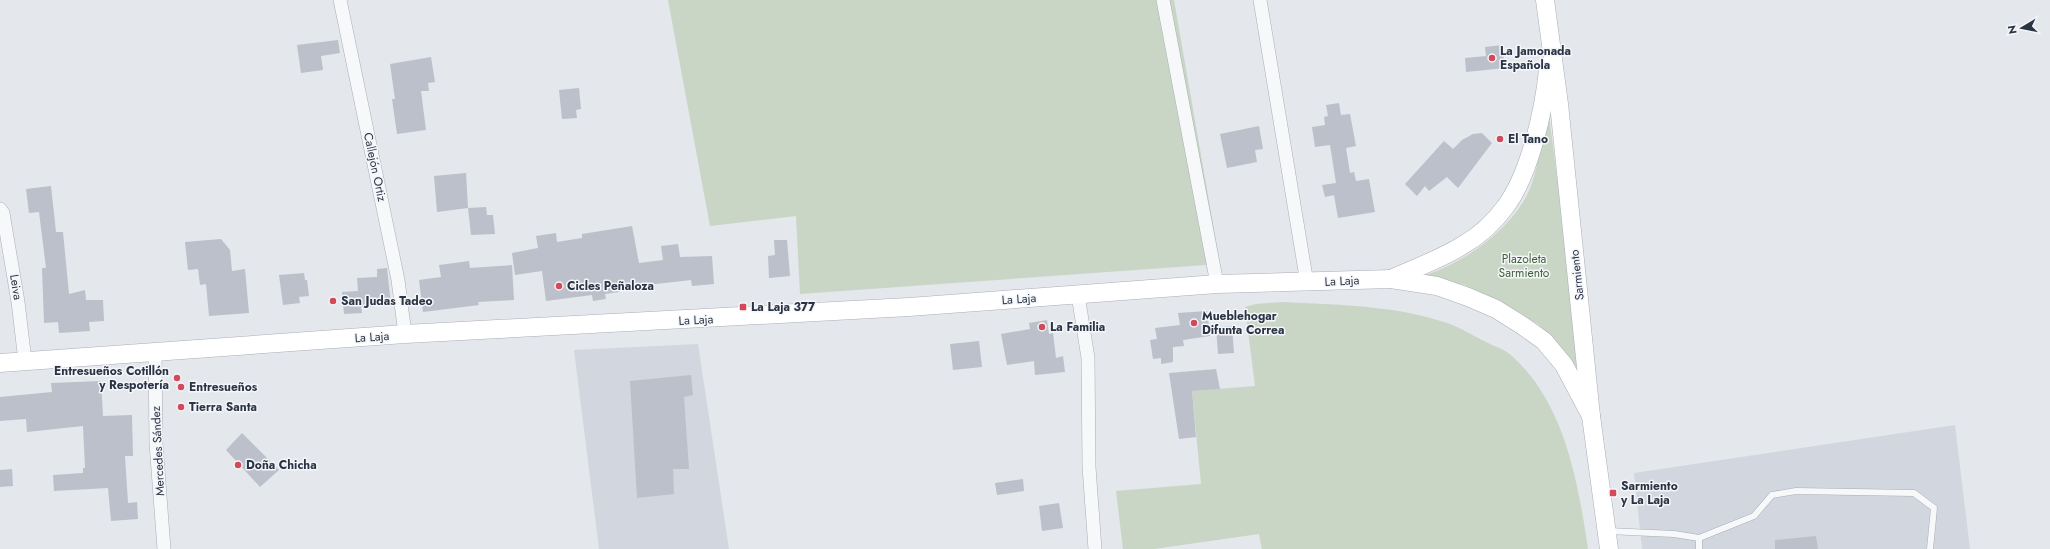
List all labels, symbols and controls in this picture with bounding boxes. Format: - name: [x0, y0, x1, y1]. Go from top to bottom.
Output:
- north arrow: [2002, 8, 2042, 48]
- text: N: [2004, 24, 2021, 35]
- place label: La Jamonada Española: [1500, 42, 1571, 74]
- marker: La Jamonada Española: [1487, 53, 1497, 63]
- place label: El Tano: [1508, 130, 1548, 148]
- street label: Callejón Ortiz: [359, 131, 391, 204]
- marker: El Tano: [1495, 134, 1505, 144]
- street label: Sarmiento: [1565, 248, 1589, 301]
- park label: Plazoleta Sarmiento: [1499, 250, 1550, 282]
- street label: La Laja: [1324, 271, 1360, 291]
- street label: Leiva: [5, 273, 27, 301]
- place label: Cicles Peñaloza: [567, 277, 654, 295]
- marker: Cicles Peñaloza: [554, 281, 564, 291]
- street label: La Laja: [1001, 289, 1037, 309]
- place label: San Judas Tadeo: [341, 292, 433, 310]
- marker: San Judas Tadeo: [328, 296, 338, 306]
- place label: La Laja 377: [751, 298, 816, 316]
- marker: La Laja 377: [738, 302, 748, 312]
- place label: Mueblehogar Difunta Correa: [1202, 307, 1284, 339]
- street label: La Laja: [678, 310, 714, 330]
- place label: La Familia: [1050, 318, 1105, 336]
- marker: Mueblehogar Difunta Correa: [1189, 318, 1199, 328]
- marker: La Familia: [1037, 322, 1047, 332]
- street label: La Laja: [354, 327, 390, 347]
- place label: Entresueños Cotillón y Respotería: [54, 362, 169, 394]
- marker: Entresueños Cotillón y Respotería: [172, 373, 182, 383]
- place label: Entresueños: [189, 378, 258, 396]
- marker: Entresueños: [176, 382, 186, 392]
- place label: Tierra Santa: [189, 398, 257, 416]
- marker: Tierra Santa: [176, 402, 186, 412]
- street label: Mercedes Sández: [147, 405, 169, 497]
- place label: Doña Chicha: [246, 456, 317, 474]
- marker: Doña Chicha: [233, 460, 243, 470]
- place label: Sarmiento y La Laja: [1620, 477, 1678, 509]
- marker: Sarmiento y La Laja: [1608, 488, 1618, 498]

